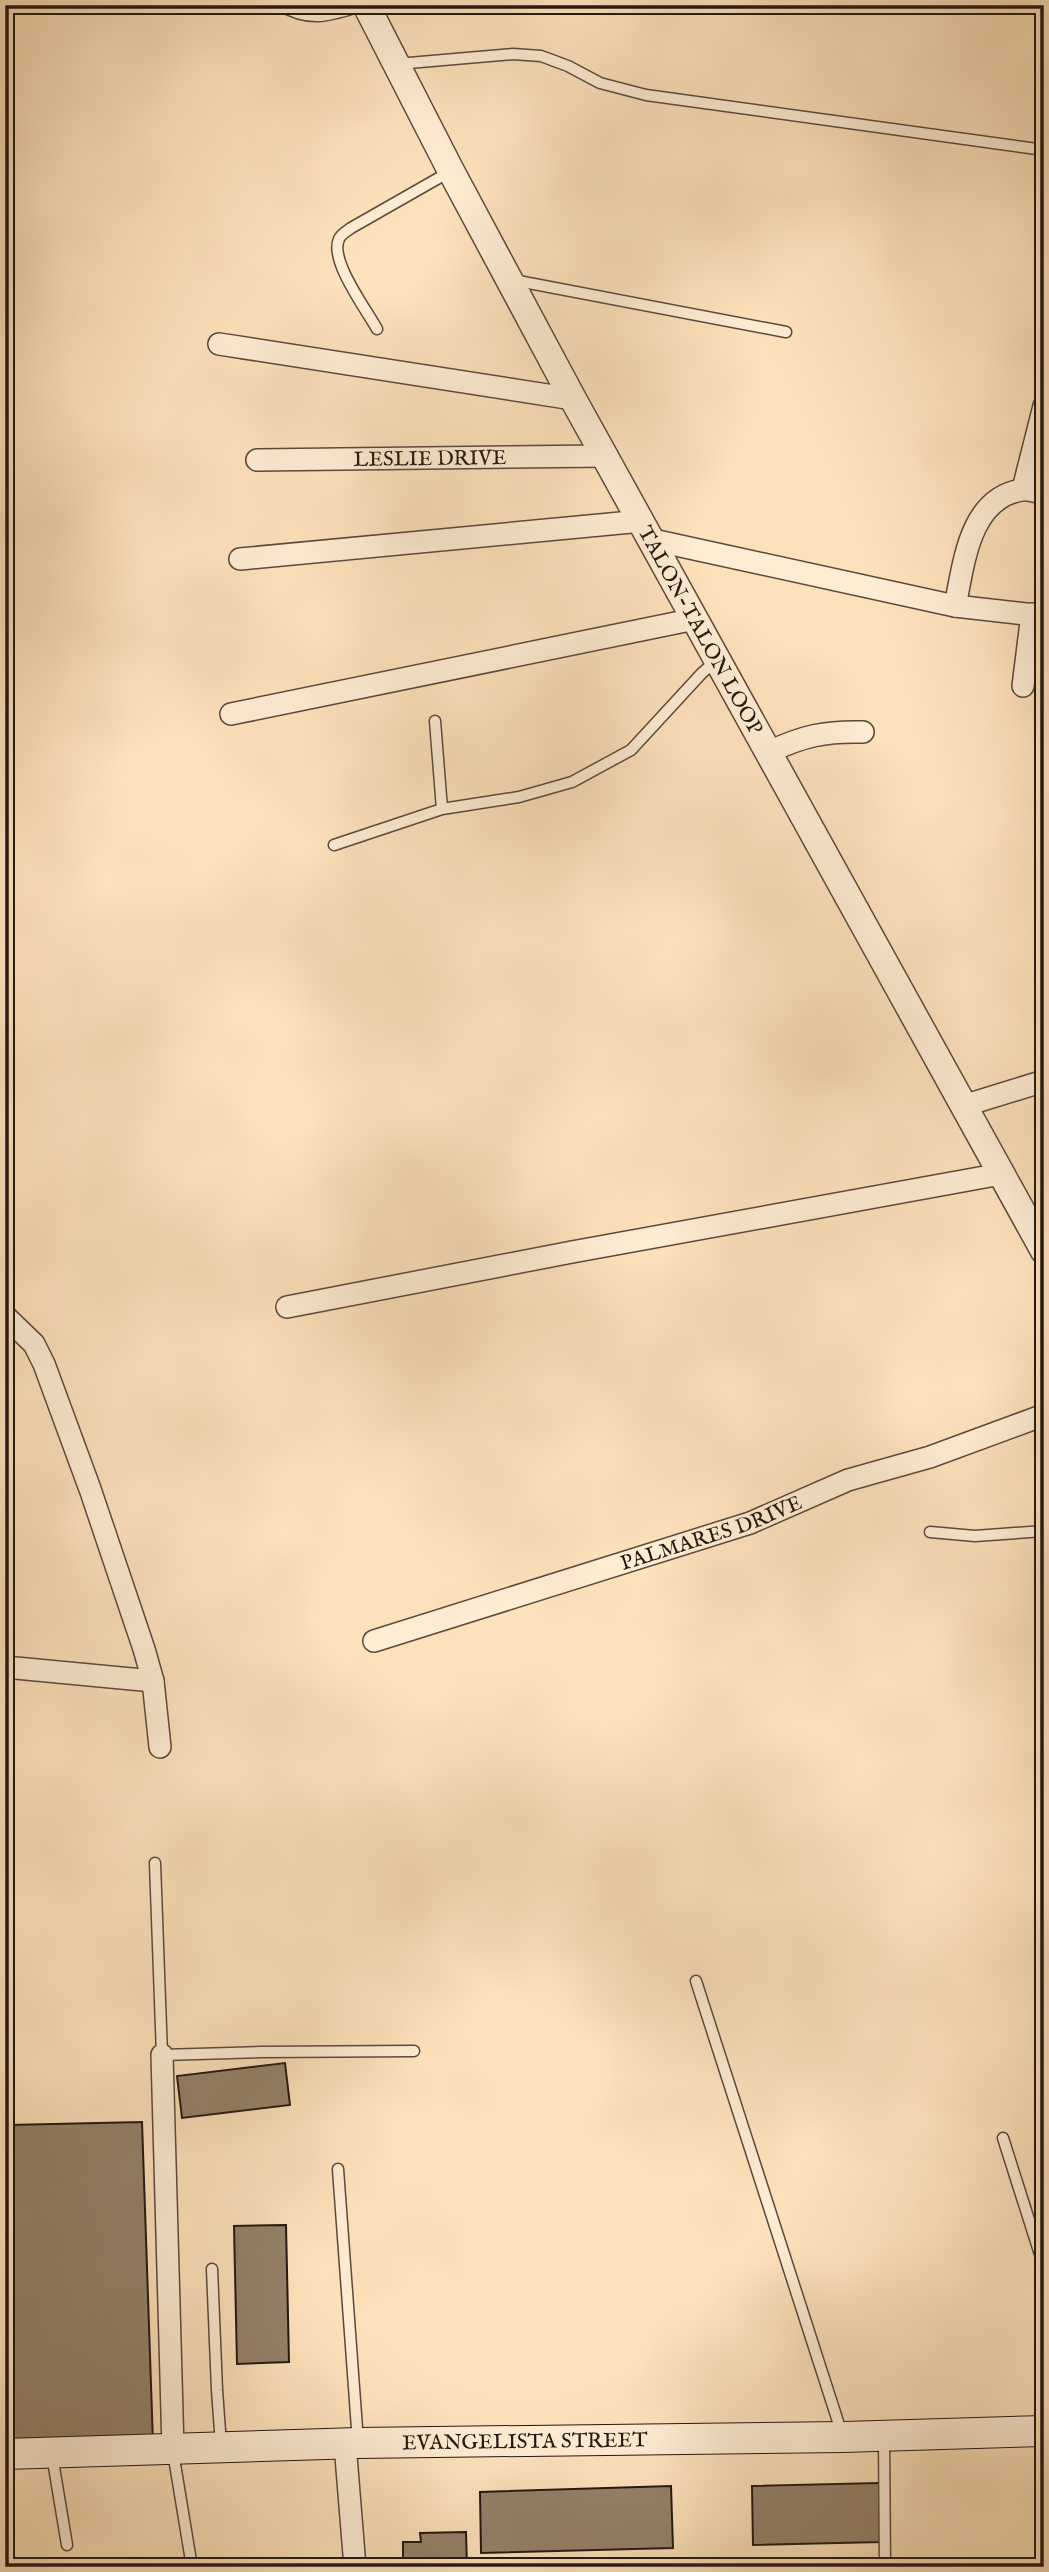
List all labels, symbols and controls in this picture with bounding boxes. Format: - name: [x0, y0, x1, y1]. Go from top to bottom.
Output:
- street label: LESLIE DRIVE: [353, 445, 507, 474]
- street label: TALON-TALON LOOP: [631, 522, 768, 740]
- street label: PALMARES DRIVE: [617, 1490, 806, 1578]
- street label: EVANGELISTA STREET: [402, 2427, 648, 2457]

